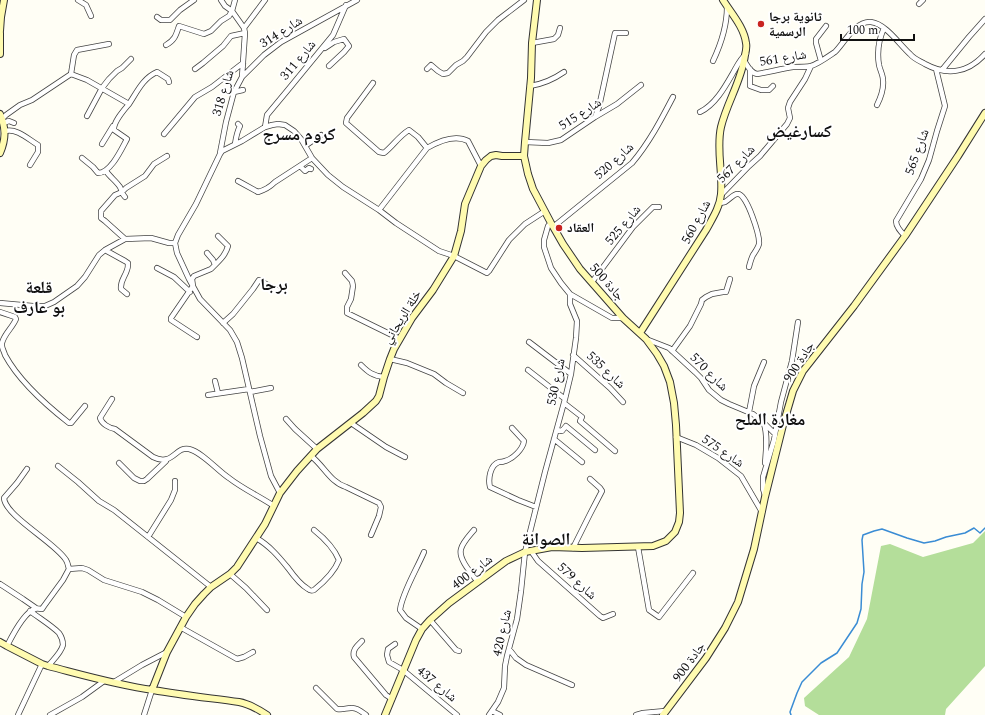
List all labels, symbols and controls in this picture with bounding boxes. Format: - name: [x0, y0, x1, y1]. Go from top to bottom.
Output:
- place label: ثانوية برجا الرسمية: [769, 7, 822, 42]
- street label: شارع 314: [256, 11, 306, 53]
- scale bar: [841, 16, 914, 42]
- marker: ثانوية برجا الرسمية: [756, 19, 766, 29]
- text: 100 m: [847, 21, 878, 40]
- street label: شارع 311: [275, 35, 321, 85]
- street label: شارع 561: [758, 44, 808, 72]
- street label: شارع 318: [206, 67, 240, 119]
- street label: شارع 515: [555, 93, 605, 135]
- district label: كسارغيض: [766, 119, 832, 145]
- district label: كروم مسرج: [262, 122, 336, 148]
- street label: شارع 565: [899, 126, 935, 178]
- street label: شارع 520: [590, 138, 638, 184]
- street label: شارع 567: [712, 140, 760, 188]
- street label: شارع 560: [676, 196, 716, 248]
- street label: شارع 525: [600, 200, 646, 250]
- place label: العقاد: [567, 218, 594, 238]
- marker: العقاد: [554, 223, 564, 233]
- street label: جادة 500: [585, 258, 629, 306]
- district label: برجا: [260, 272, 288, 298]
- district label: قلعة بو عارف: [13, 275, 65, 321]
- street label: خلة الريحاني: [377, 286, 427, 348]
- street label: جادة 900: [778, 338, 820, 386]
- street label: شارع 535: [582, 346, 630, 394]
- street label: شارع 570: [685, 348, 733, 396]
- street label: شارع 530: [541, 357, 571, 407]
- district label: مغارة الملح: [735, 407, 805, 433]
- street label: شارع 575: [698, 429, 748, 473]
- district label: الصوانة: [522, 527, 570, 553]
- street label: شارع 400: [447, 550, 497, 594]
- street label: شارع 579: [553, 558, 601, 604]
- street label: شارع 420: [487, 608, 517, 658]
- street label: جادة 900: [668, 638, 710, 686]
- street label: شارع 437: [412, 661, 462, 707]

